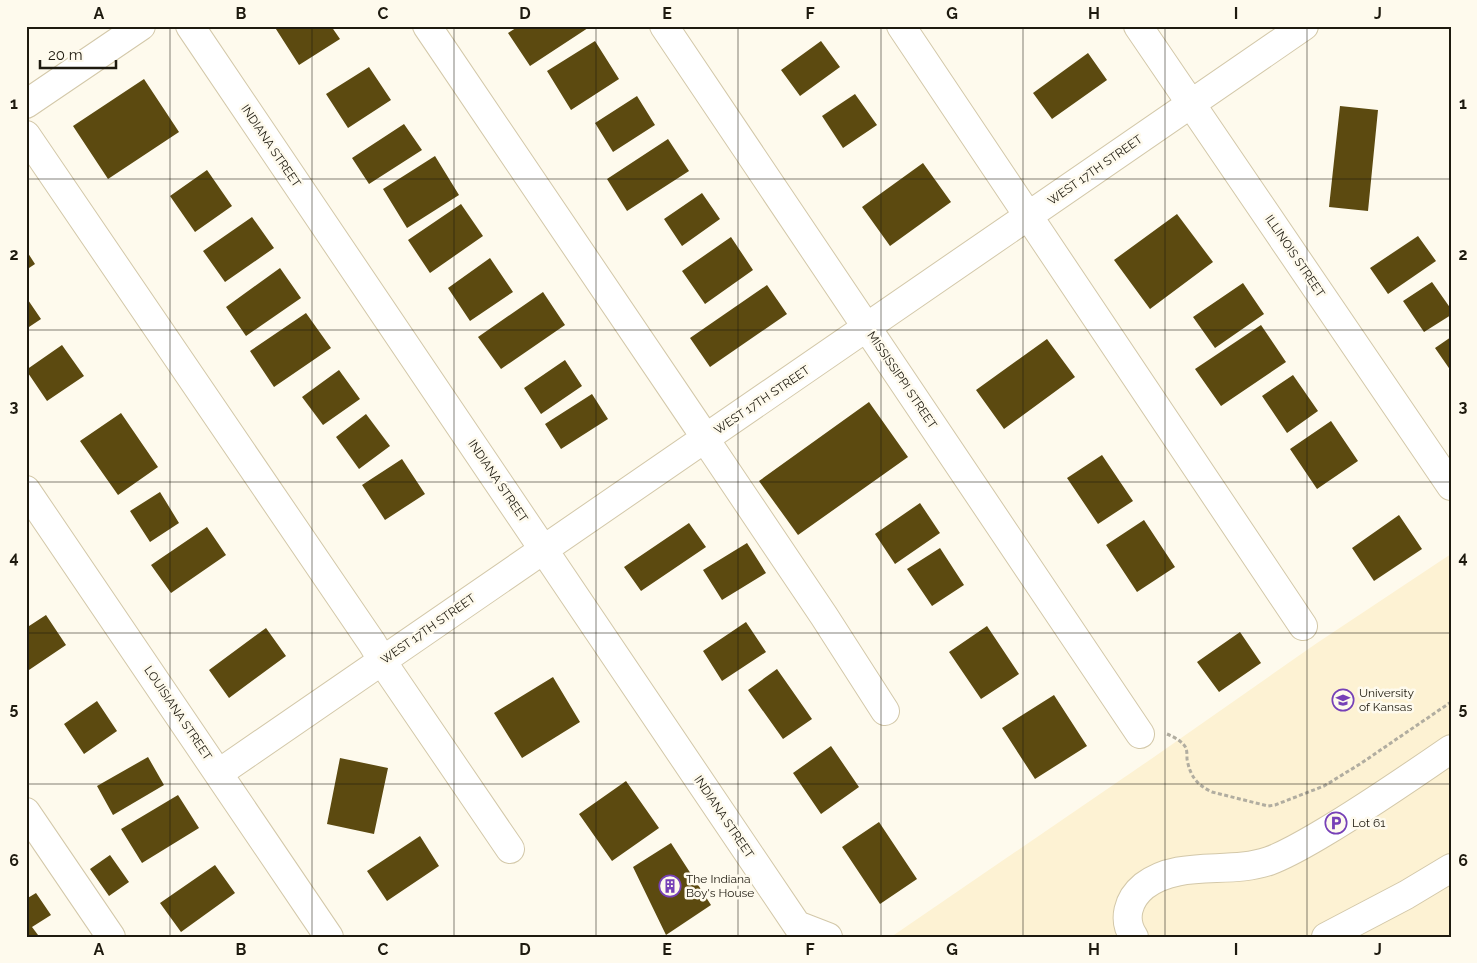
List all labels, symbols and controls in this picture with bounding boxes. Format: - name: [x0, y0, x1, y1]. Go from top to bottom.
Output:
- text: A: [94, 4, 105, 23]
- text: B: [236, 4, 247, 23]
- text: C: [378, 4, 389, 23]
- text: D: [519, 4, 531, 23]
- text: E: [662, 4, 672, 23]
- text: F: [805, 4, 815, 23]
- text: G: [946, 4, 958, 23]
- text: H: [1088, 4, 1100, 23]
- text: I: [1234, 4, 1238, 23]
- text: J: [1374, 4, 1382, 23]
- scale bar: [40, 38, 116, 70]
- text: 20 m: [48, 46, 83, 64]
- text: 1: [10, 94, 18, 113]
- text: 1: [1459, 94, 1467, 113]
- street label: INDIANA STREET: [238, 102, 304, 190]
- street label: WEST 17TH STREET: [1045, 132, 1145, 208]
- street label: ILLINOIS STREET: [1262, 212, 1328, 300]
- text: 2: [9, 245, 19, 264]
- text: 2: [1458, 245, 1468, 264]
- street label: MISSISSIPPI STREET: [864, 329, 940, 432]
- street label: WEST 17TH STREET: [712, 362, 813, 437]
- text: 3: [10, 397, 19, 416]
- text: 3: [1459, 397, 1468, 416]
- street label: INDIANA STREET: [465, 437, 531, 525]
- text: 4: [9, 548, 19, 567]
- text: 4: [1458, 548, 1468, 567]
- street label: WEST 17TH STREET: [378, 591, 478, 667]
- street label: LOUISIANA STREET: [141, 663, 215, 763]
- place label: University of Kansas: [1359, 686, 1414, 714]
- school or university icon: University of Kansas: [1331, 688, 1355, 712]
- text: 5: [10, 699, 19, 718]
- text: 5: [1459, 699, 1468, 718]
- street label: INDIANA STREET: [691, 773, 757, 861]
- parking icon: Lot 61: [1324, 811, 1348, 835]
- place label: Lot 61: [1352, 816, 1385, 830]
- text: 6: [9, 851, 19, 870]
- text: 6: [1458, 851, 1468, 870]
- place label: The Indiana Boy's House: [686, 872, 754, 900]
- building icon: The Indiana Boy's House: [658, 874, 682, 898]
- text: A: [94, 940, 105, 959]
- text: B: [236, 940, 247, 959]
- text: C: [378, 940, 389, 959]
- text: D: [519, 940, 531, 959]
- text: E: [662, 940, 672, 959]
- text: F: [805, 940, 815, 959]
- text: G: [946, 940, 958, 959]
- text: H: [1088, 940, 1100, 959]
- text: I: [1234, 940, 1238, 959]
- text: J: [1374, 940, 1382, 959]

